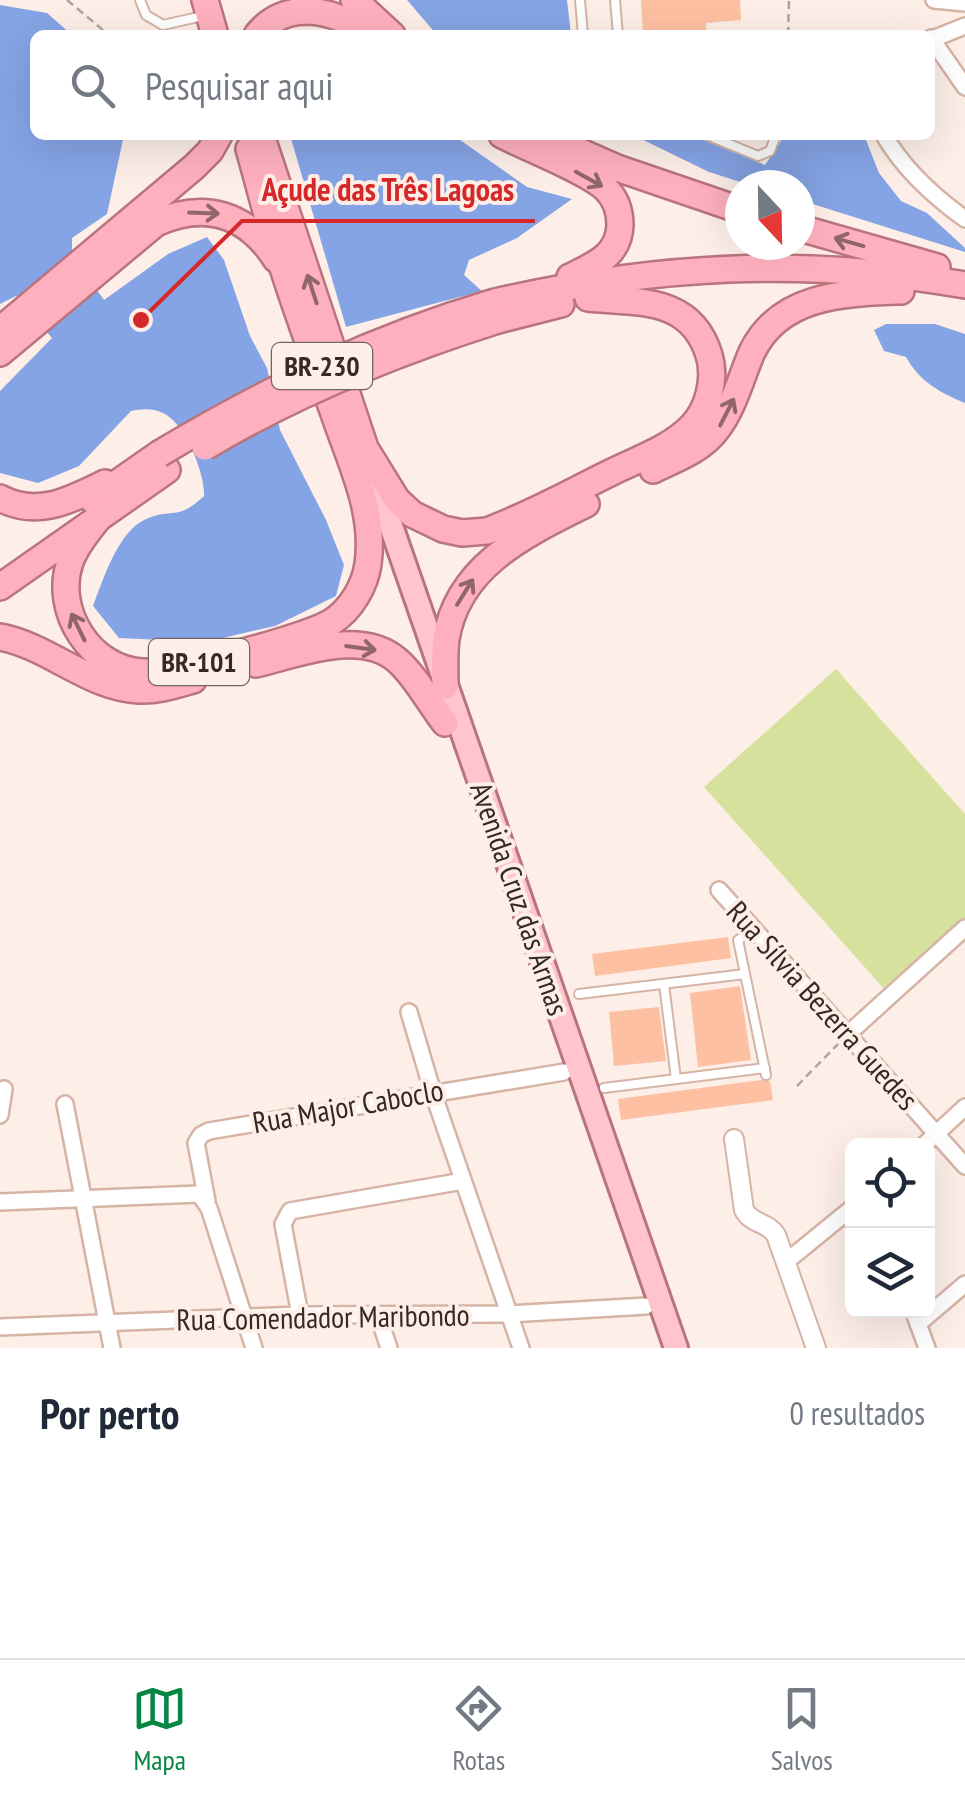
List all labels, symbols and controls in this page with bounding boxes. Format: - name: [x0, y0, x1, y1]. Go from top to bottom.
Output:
- search box: [30, 30, 935, 140]
- icon: search: [65, 58, 120, 113]
- text: Pesquisar aqui: [145, 61, 334, 110]
- callout: Açude das Três Lagoas: [242, 159, 535, 221]
- text: Açude das Três Lagoas: [261, 168, 514, 210]
- one-way arrow: [574, 170, 603, 190]
- north arrow: [725, 170, 815, 260]
- one-way arrow: [187, 203, 219, 222]
- one-way arrow: [834, 231, 865, 250]
- one-way arrow: [302, 274, 320, 306]
- road number: BR-230: [272, 343, 372, 389]
- one-way arrow: [718, 397, 737, 427]
- one-way arrow: [455, 579, 475, 607]
- one-way arrow: [68, 612, 87, 642]
- road number: BR-101: [149, 639, 249, 685]
- one-way arrow: [344, 639, 377, 657]
- street label: Avenida Cruz das Armas: [462, 777, 579, 1020]
- street label: Rua Sílvia Bezerra Guedes: [719, 892, 927, 1118]
- street label: Rua Major Caboclo: [249, 1070, 446, 1141]
- map controls: [845, 1138, 935, 1318]
- button: locate: [845, 1138, 935, 1228]
- button: layers: [845, 1228, 935, 1318]
- street label: Rua Comendador Maribondo: [176, 1294, 470, 1339]
- text: Por perto: [40, 1386, 179, 1441]
- text: 0 resultados: [790, 1392, 925, 1434]
- tab: Mapa: [132, 1681, 187, 1778]
- tab: Rotas: [451, 1681, 506, 1778]
- tab: Salvos: [771, 1681, 833, 1778]

